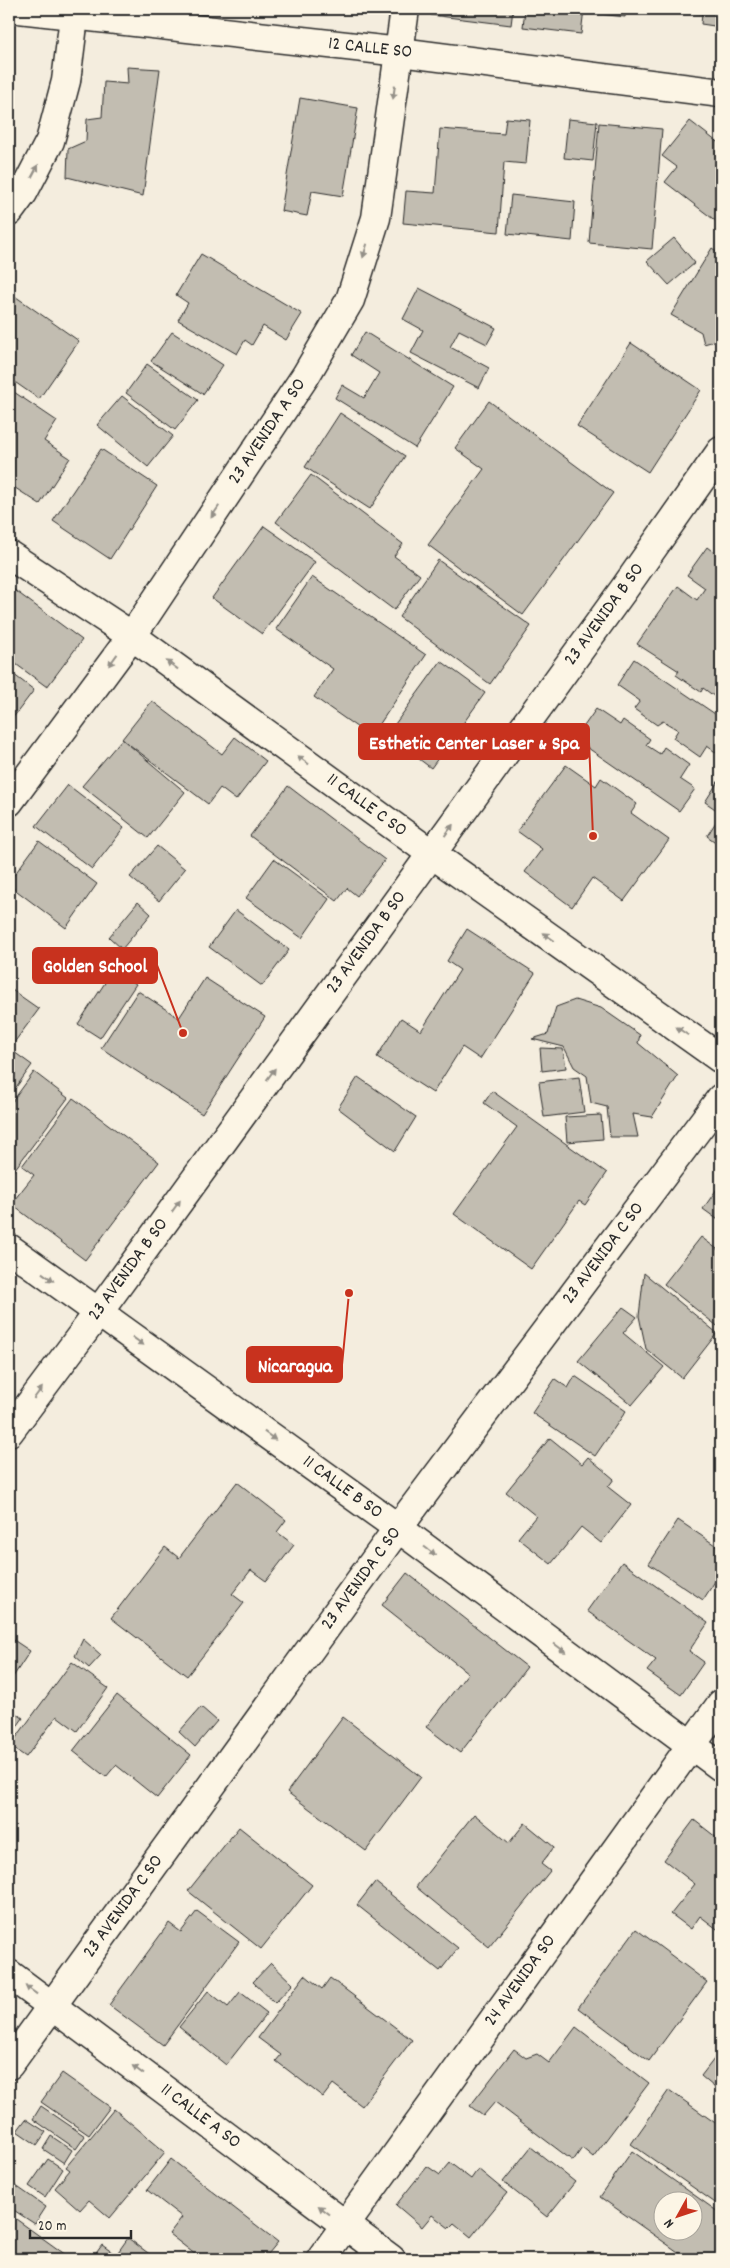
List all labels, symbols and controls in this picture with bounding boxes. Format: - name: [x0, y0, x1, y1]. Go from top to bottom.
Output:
- street label: 12 CALLE SO: [327, 31, 413, 67]
- one-way arrow: [390, 84, 398, 100]
- one-way arrow: [31, 163, 39, 178]
- one-way arrow: [361, 244, 369, 259]
- street label: 23 AVENIDA A SO: [222, 373, 314, 491]
- one-way arrow: [210, 505, 220, 518]
- street label: 23 AVENIDA B SO: [558, 558, 652, 672]
- one-way arrow: [109, 654, 119, 667]
- one-way arrow: [165, 660, 179, 670]
- callout: Esthetic Center Laser & Spa: [359, 724, 589, 759]
- text: Esthetic Center Laser & Spa: [369, 731, 580, 759]
- one-way arrow: [296, 755, 310, 765]
- street label: 11 CALLE C SO: [320, 767, 412, 845]
- one-way arrow: [444, 823, 454, 837]
- street label: 23 AVENIDA B SO: [320, 886, 414, 1000]
- one-way arrow: [542, 932, 556, 942]
- callout: Golden School: [33, 948, 157, 983]
- text: Golden School: [43, 954, 147, 982]
- one-way arrow: [675, 1026, 688, 1036]
- one-way arrow: [266, 1067, 276, 1081]
- street label: 23 AVENIDA C SO: [556, 1197, 652, 1311]
- one-way arrow: [171, 1199, 181, 1213]
- street label: 23 AVENIDA B SO: [82, 1213, 176, 1327]
- one-way arrow: [41, 1272, 55, 1282]
- one-way arrow: [131, 1336, 145, 1346]
- callout: Nicaragua: [247, 1347, 342, 1382]
- text: Nicaragua: [258, 1354, 333, 1382]
- one-way arrow: [33, 1386, 43, 1400]
- one-way arrow: [263, 1431, 277, 1441]
- street label: 11 CALLE B SO: [296, 1450, 388, 1526]
- street label: 23 AVENIDA C SO: [315, 1522, 409, 1636]
- one-way arrow: [423, 1546, 436, 1557]
- one-way arrow: [553, 1643, 566, 1654]
- street label: 23 AVENIDA C SO: [77, 1850, 171, 1964]
- street label: 24 AVENIDA SO: [478, 1929, 564, 2033]
- one-way arrow: [24, 1985, 37, 1995]
- one-way arrow: [131, 2065, 145, 2075]
- street label: 11 CALLE A SO: [154, 2078, 246, 2156]
- north arrow: [652, 2190, 702, 2240]
- one-way arrow: [317, 2205, 331, 2215]
- scale bar: [30, 2208, 131, 2240]
- text: N: [660, 2214, 679, 2232]
- text: 20 m: [38, 2216, 66, 2238]

